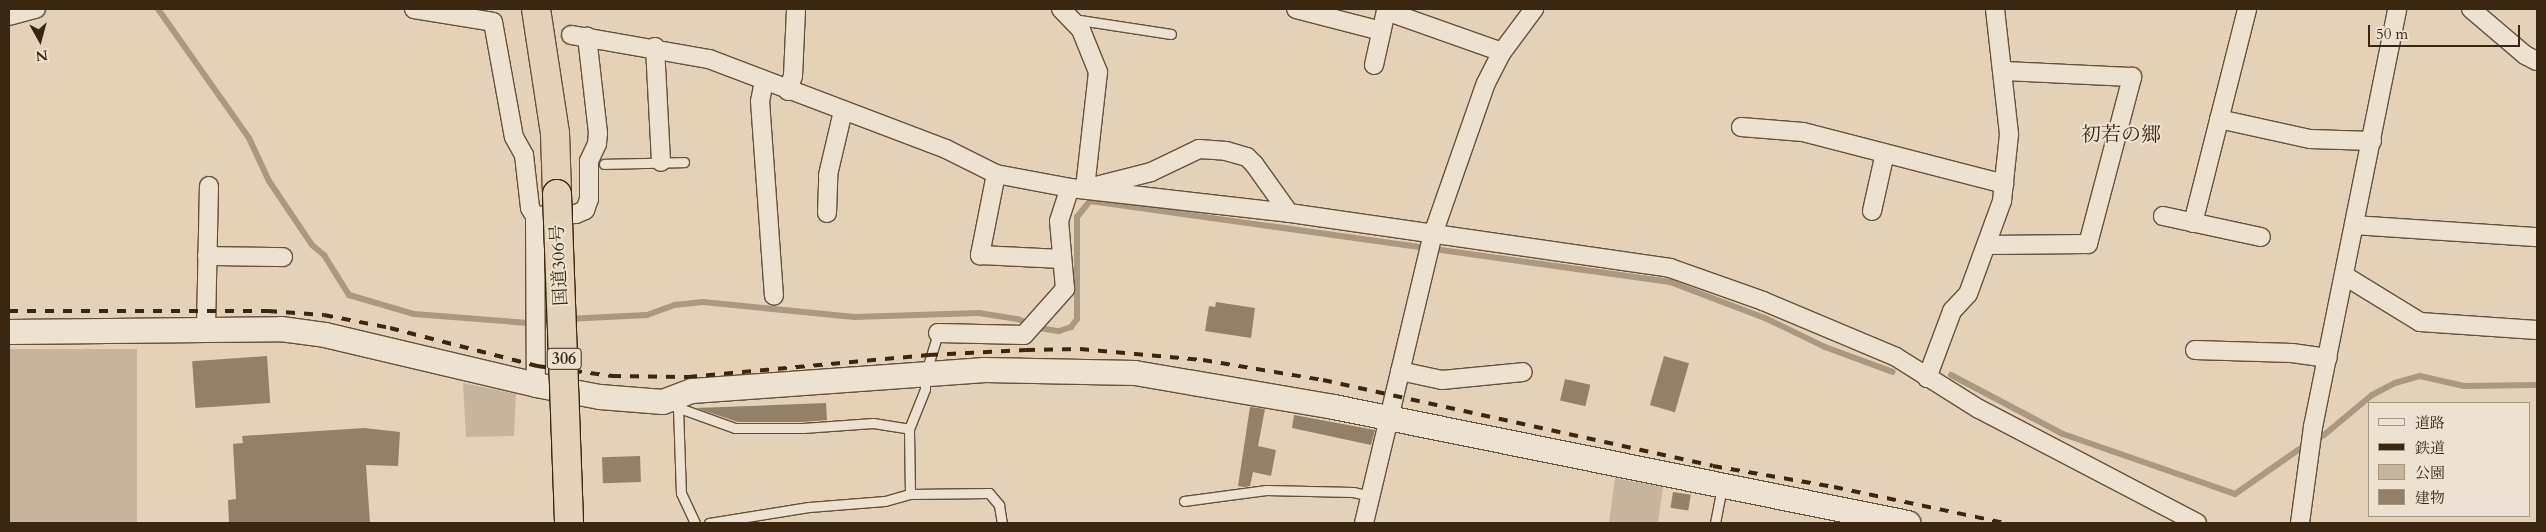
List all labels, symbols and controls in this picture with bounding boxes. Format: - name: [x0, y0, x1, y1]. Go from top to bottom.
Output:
- north arrow: [15, 15, 65, 65]
- scale bar: [2371, 15, 2524, 47]
- text: 50 m: [2376, 24, 2408, 44]
- text: N: [35, 45, 49, 66]
- district label: 初若の郷: [2081, 122, 2161, 146]
- street label: 国道306号: [547, 224, 573, 306]
- road number: 306: [546, 346, 582, 372]
- legend: [2368, 402, 2531, 517]
- text: 道路: [2415, 413, 2445, 433]
- text: 鉄道: [2415, 438, 2445, 458]
- text: 公園: [2415, 463, 2445, 483]
- text: 建物: [2415, 488, 2445, 508]

